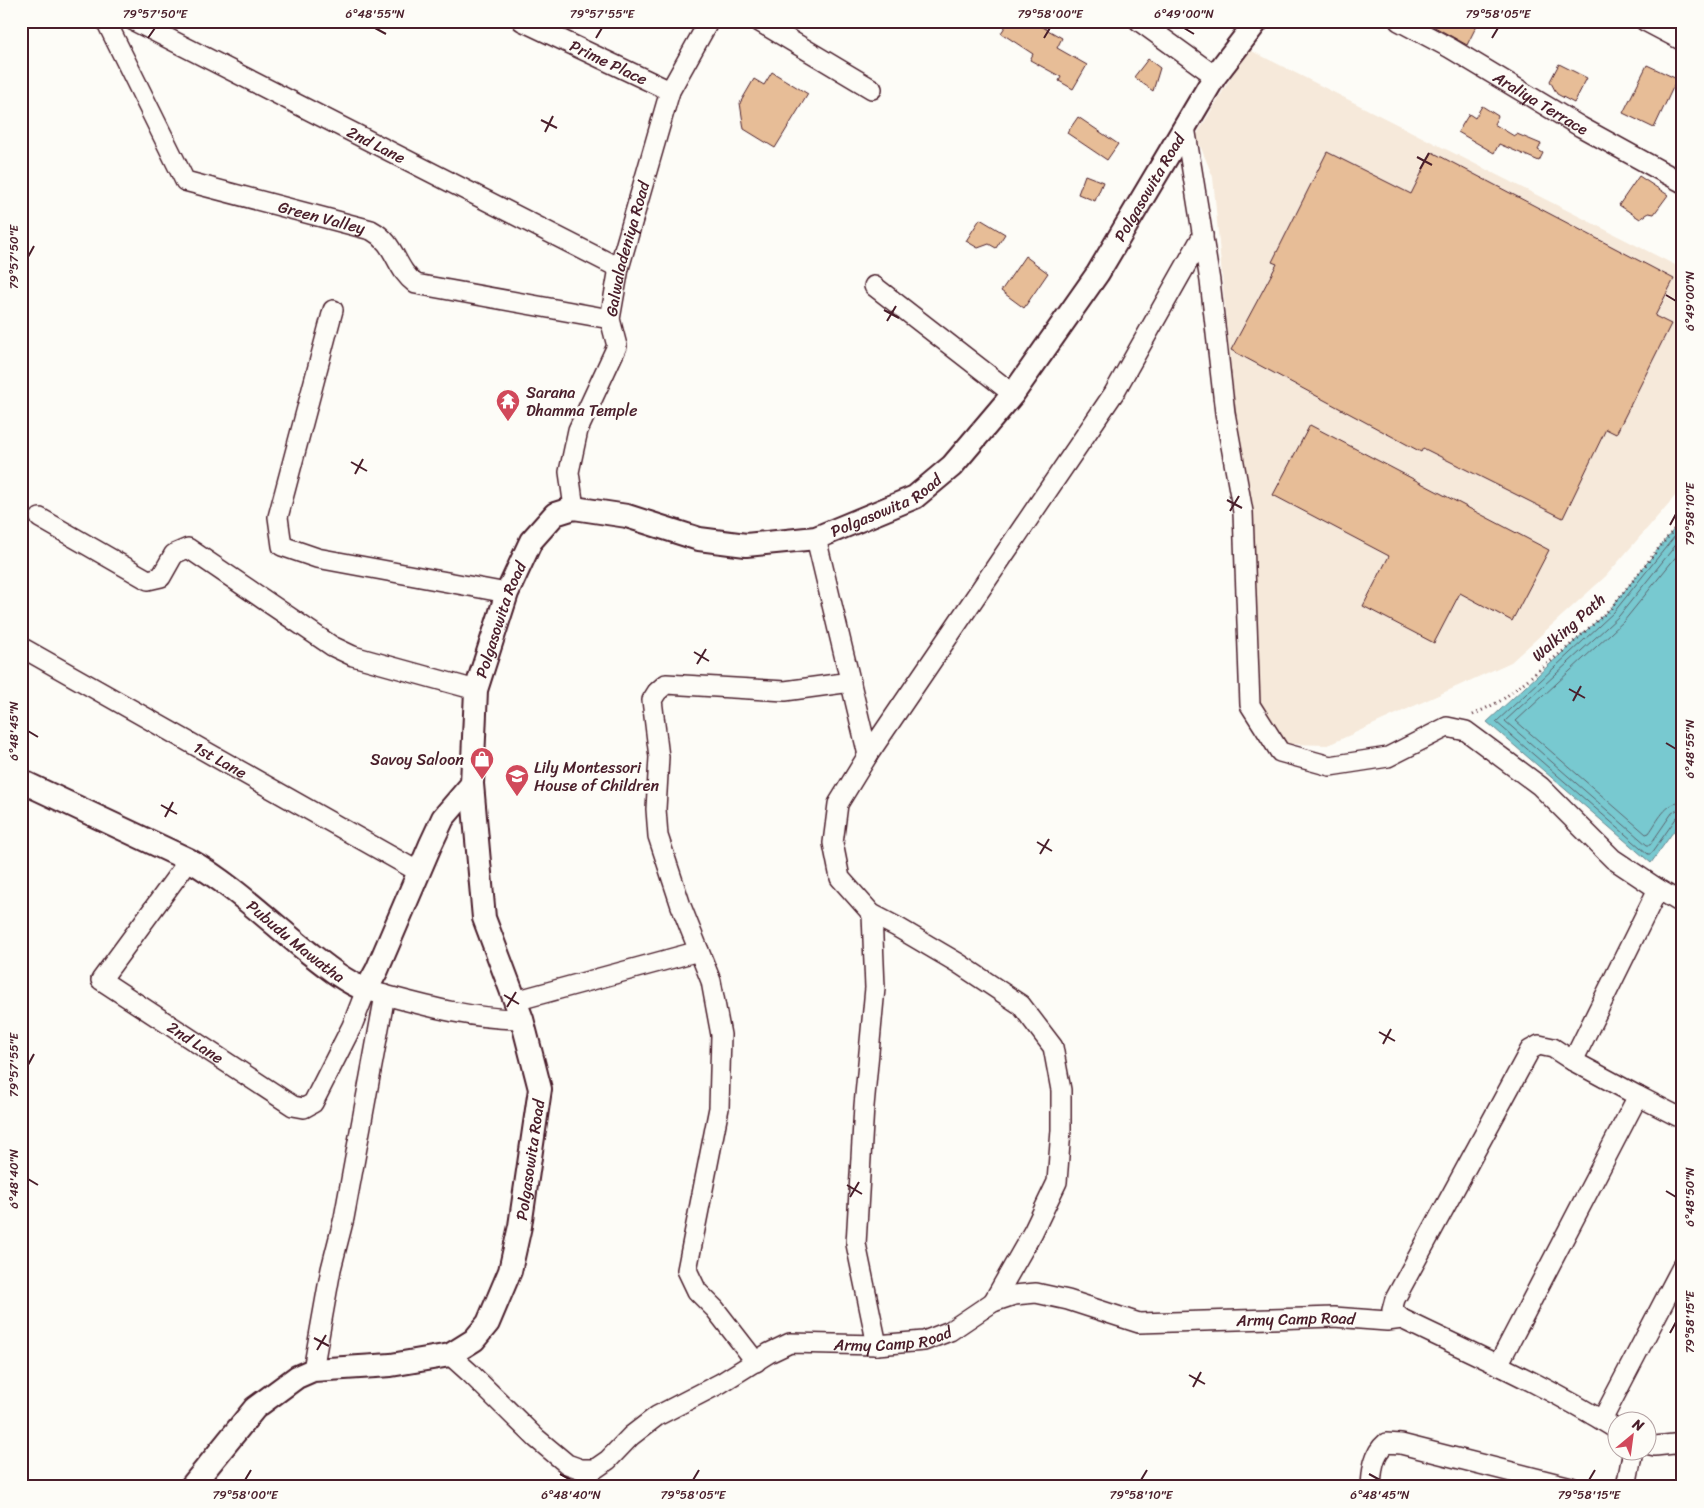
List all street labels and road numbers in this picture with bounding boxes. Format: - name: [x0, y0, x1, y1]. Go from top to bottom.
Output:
- street label: Prime Place: [565, 32, 653, 93]
- street label: Araliya Terrace: [1487, 63, 1594, 144]
- street label: 2nd Lane: [342, 118, 411, 172]
- street label: Polgasowita Road: [1106, 126, 1194, 247]
- street label: Galwaladeniya Road: [597, 176, 659, 319]
- street label: Green Valley: [275, 192, 369, 243]
- street label: Polgasowita Road: [826, 465, 950, 546]
- street label: Polgasowita Road: [467, 555, 535, 682]
- street label: Walking Path: [1524, 586, 1612, 669]
- street label: 1st Lane: [188, 733, 252, 787]
- street label: Pubudu Mawatha: [240, 892, 351, 991]
- street label: 2nd Lane: [161, 1013, 230, 1072]
- street label: Polgasowita Road: [507, 1096, 554, 1222]
- street label: Army Camp Road: [1235, 1303, 1358, 1335]
- street label: Army Camp Road: [833, 1317, 958, 1360]

